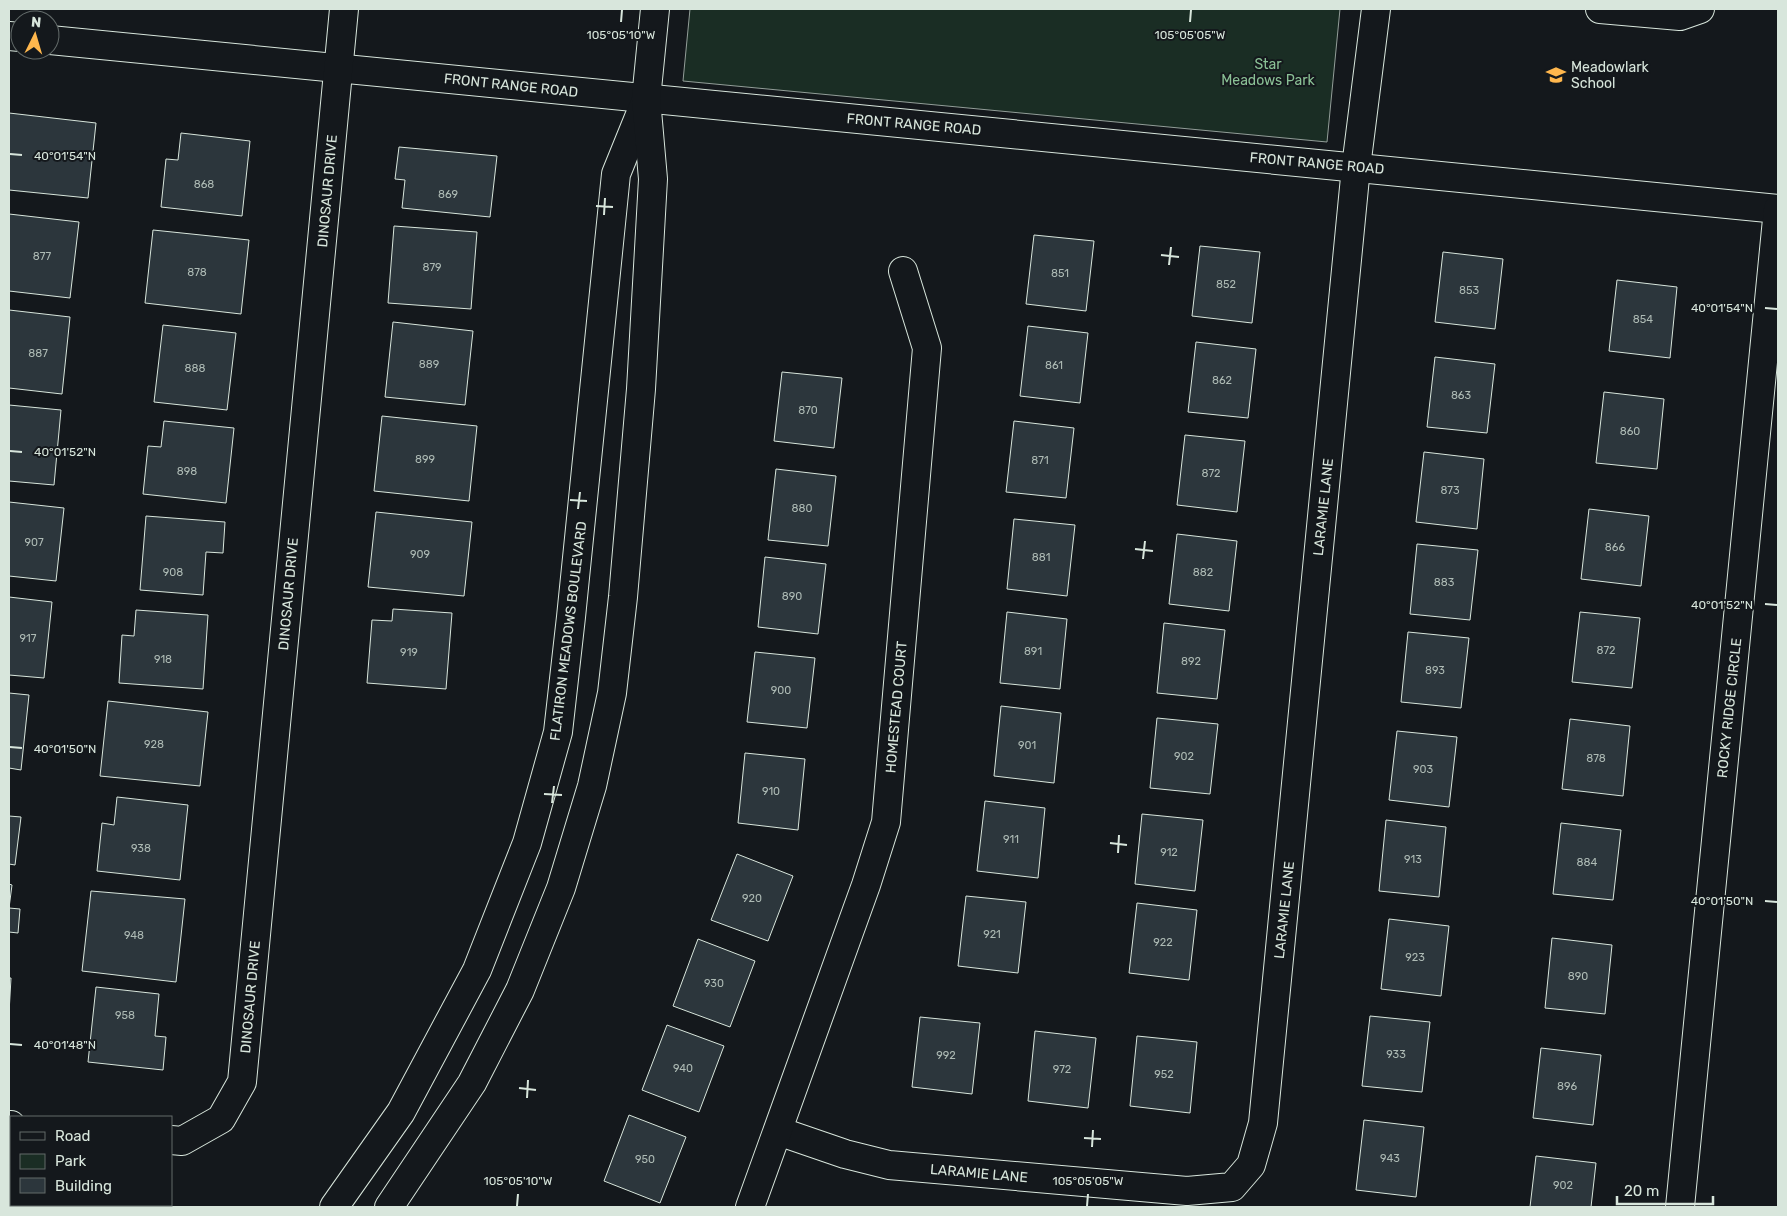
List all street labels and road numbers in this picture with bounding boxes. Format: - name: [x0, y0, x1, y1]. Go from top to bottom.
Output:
- street label: FRONT RANGE ROAD: [443, 70, 579, 101]
- street label: FRONT RANGE ROAD: [846, 110, 982, 139]
- street label: DINOSAUR DRIVE: [314, 134, 341, 248]
- street label: FRONT RANGE ROAD: [1249, 149, 1385, 178]
- street label: LARAMIE LANE: [1310, 457, 1337, 557]
- street label: FLATIRON MEADOWS BOULEVARD: [547, 520, 590, 742]
- street label: DINOSAUR DRIVE: [275, 537, 302, 651]
- street label: ROCKY RIDGE CIRCLE: [1714, 637, 1745, 779]
- street label: HOMESTEAD COURT: [882, 640, 911, 774]
- street label: LARAMIE LANE: [1271, 860, 1298, 960]
- street label: DINOSAUR DRIVE: [237, 940, 264, 1054]
- street label: LARAMIE LANE: [929, 1161, 1029, 1186]

